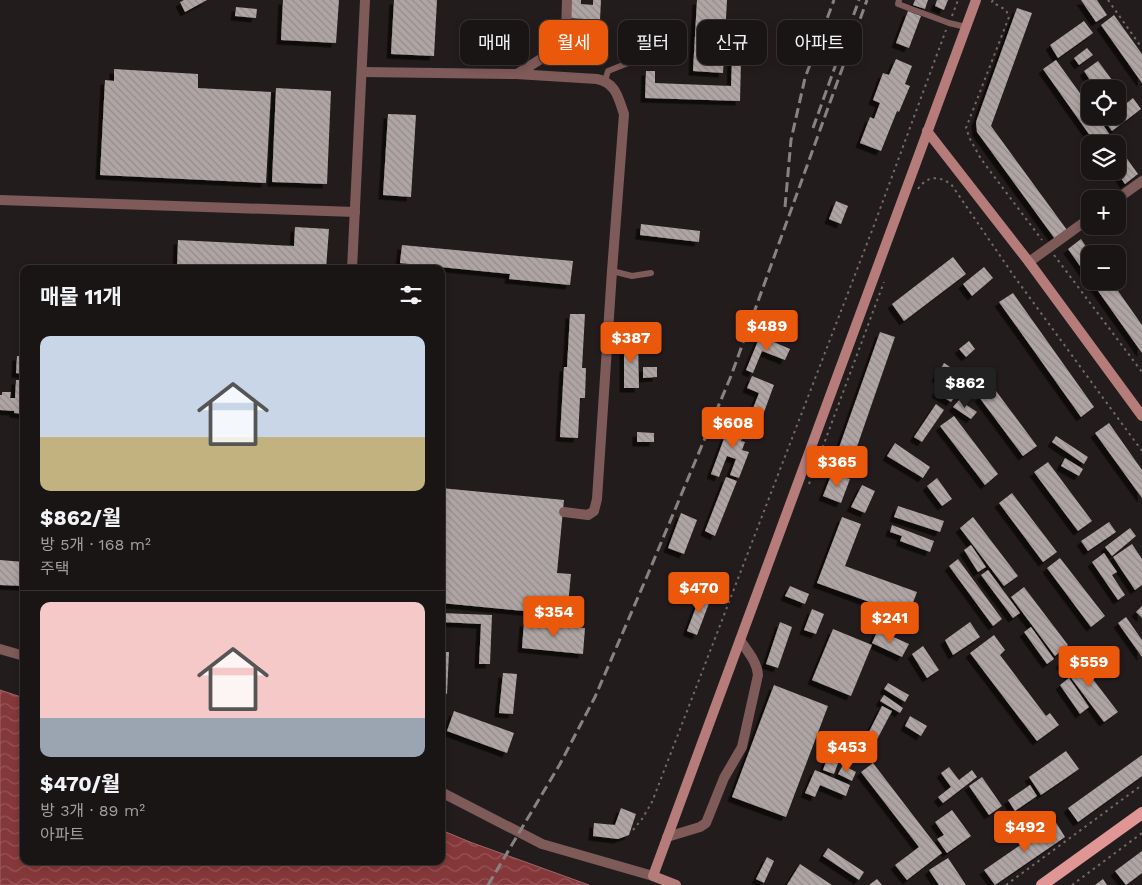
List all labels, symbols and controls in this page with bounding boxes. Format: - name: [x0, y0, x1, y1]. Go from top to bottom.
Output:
- chip: 매매: [460, 20, 529, 65]
- chip: 월세: [539, 20, 608, 65]
- chip: 필터: [618, 20, 687, 65]
- chip: 신규: [697, 20, 767, 65]
- chip: 아파트: [777, 20, 862, 65]
- map controls: [1081, 80, 1126, 290]
- button: locate: [1081, 80, 1126, 125]
- button: layers: [1081, 135, 1126, 180]
- button: +: [1081, 190, 1126, 235]
- button: −: [1081, 245, 1126, 290]
- icon: filters: [397, 281, 425, 309]
- text: 매물 11개: [40, 284, 122, 309]
- pin: $489: [737, 310, 797, 352]
- text: $489: [747, 316, 787, 335]
- pin: $387: [601, 322, 661, 364]
- text: $387: [612, 328, 650, 347]
- pin: $862: [935, 366, 995, 409]
- icon: home: [188, 369, 278, 459]
- text: $862: [945, 373, 985, 392]
- pin: $608: [703, 406, 763, 449]
- text: $608: [713, 413, 753, 432]
- pin: $365: [807, 446, 867, 488]
- text: $365: [818, 452, 856, 471]
- text: $862/월: [40, 505, 121, 530]
- text: 방 5개 · 168 m²: [40, 535, 151, 554]
- text: 주택: [40, 559, 69, 578]
- pin: $470: [669, 572, 729, 614]
- text: $470: [679, 578, 719, 597]
- pin: $354: [524, 596, 584, 638]
- text: $354: [534, 602, 574, 621]
- pin: $241: [860, 602, 920, 644]
- text: $241: [872, 608, 908, 627]
- icon: home: [188, 634, 278, 724]
- pin: $559: [1059, 646, 1119, 688]
- text: $559: [1070, 652, 1108, 671]
- pin: $453: [817, 730, 877, 773]
- text: $453: [827, 737, 867, 756]
- text: $470/월: [40, 771, 120, 796]
- text: 방 3개 · 89 m²: [40, 801, 145, 820]
- pin: $492: [995, 810, 1055, 853]
- text: $492: [1005, 817, 1045, 836]
- text: 아파트: [40, 825, 84, 844]

